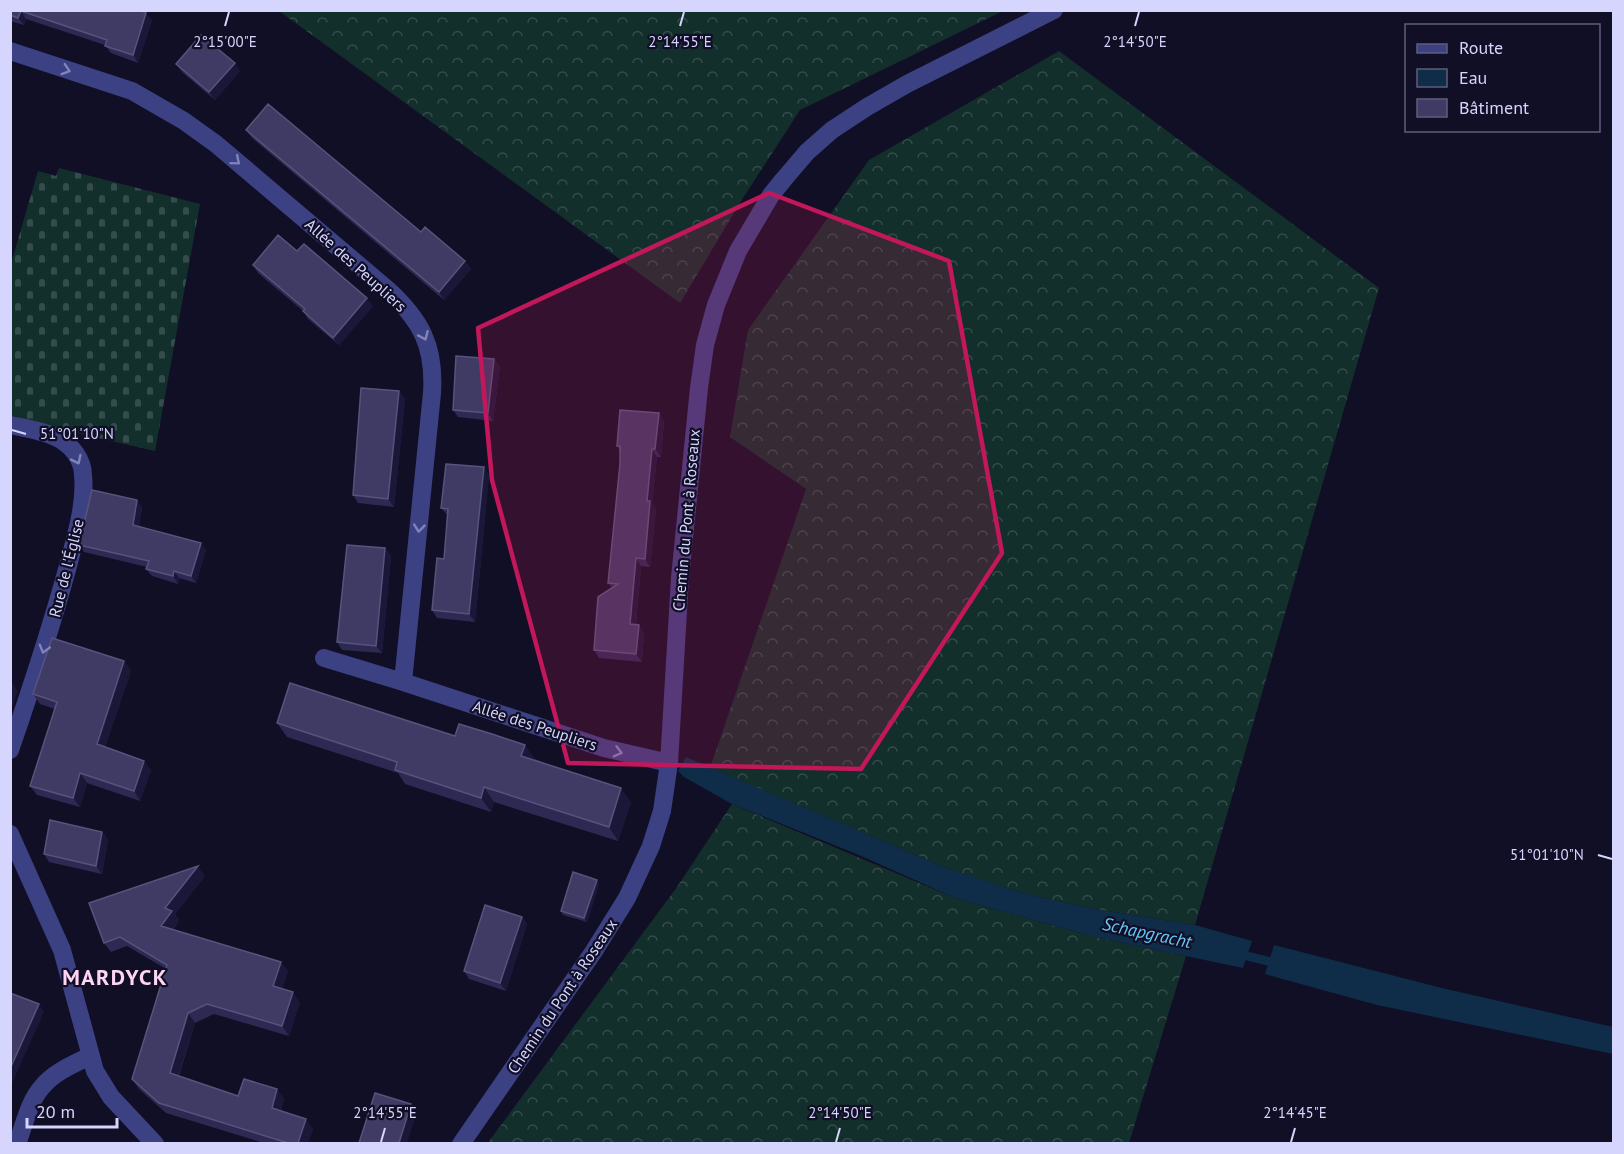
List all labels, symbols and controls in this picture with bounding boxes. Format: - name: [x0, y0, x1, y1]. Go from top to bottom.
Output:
- legend: [1405, 24, 1600, 132]
- text: 2°15'00"E: [193, 32, 257, 51]
- text: 2°14'55"E: [648, 32, 712, 51]
- text: 2°14'50"E: [1103, 32, 1167, 51]
- text: Route: [1459, 36, 1503, 59]
- one-way arrow: [60, 62, 71, 75]
- text: Eau: [1459, 66, 1487, 89]
- text: Bâtiment: [1459, 96, 1529, 119]
- one-way arrow: [229, 154, 240, 165]
- street label: Allée des Peupliers: [301, 214, 411, 316]
- one-way arrow: [416, 329, 428, 340]
- text: 51°01'10"N: [40, 424, 114, 443]
- street label: Chemin du Pont à Roseaux: [668, 428, 704, 612]
- one-way arrow: [70, 454, 82, 465]
- street label: Rue de l'Église: [44, 517, 88, 619]
- one-way arrow: [413, 524, 426, 533]
- one-way arrow: [39, 643, 51, 653]
- street label: Allée des Peupliers: [470, 695, 600, 755]
- one-way arrow: [612, 745, 623, 757]
- text: 51°01'10"N: [1510, 845, 1584, 864]
- water label: Schapgracht: [1100, 912, 1195, 953]
- street label: Chemin du Pont à Roseaux: [503, 915, 621, 1077]
- district label: MARDYCK: [62, 963, 168, 991]
- scale bar: [27, 1091, 117, 1129]
- text: 20 m: [36, 1100, 75, 1123]
- text: 2°14'55"E: [353, 1103, 417, 1122]
- text: 2°14'50"E: [808, 1103, 872, 1122]
- text: 2°14'45"E: [1263, 1103, 1327, 1122]

